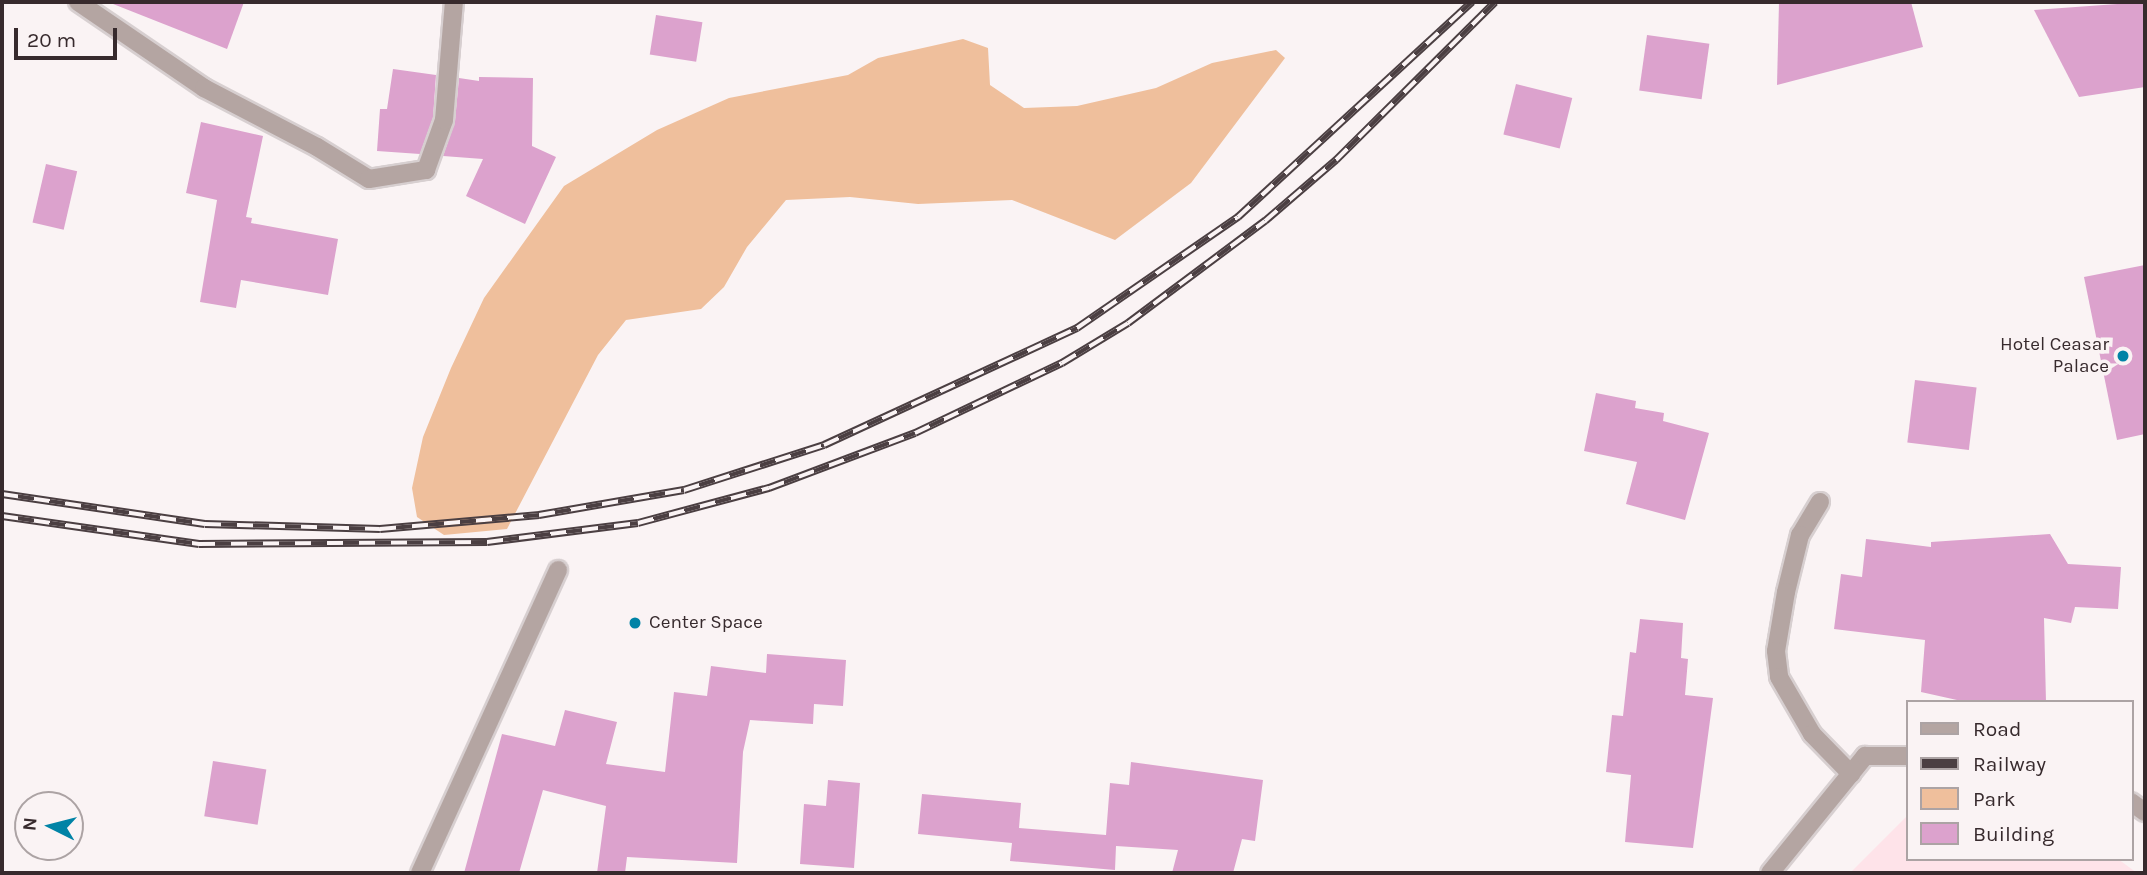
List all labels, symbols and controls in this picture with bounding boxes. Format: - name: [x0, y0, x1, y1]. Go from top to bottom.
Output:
- scale bar: [18, 14, 121, 58]
- text: 20 m: [27, 28, 76, 52]
- place label: Hotel Ceasar Palace: [2000, 334, 2109, 378]
- marker: Hotel Ceasar Palace: [2115, 348, 2131, 364]
- place label: Center Space: [649, 612, 763, 634]
- marker: Center Space: [627, 615, 643, 631]
- legend: [1906, 700, 2133, 861]
- text: Road: [1973, 717, 2021, 741]
- text: Railway: [1973, 752, 2046, 776]
- text: Park: [1973, 787, 2016, 811]
- north arrow: [14, 791, 84, 861]
- text: N: [18, 816, 42, 832]
- text: Building: [1973, 822, 2054, 846]

